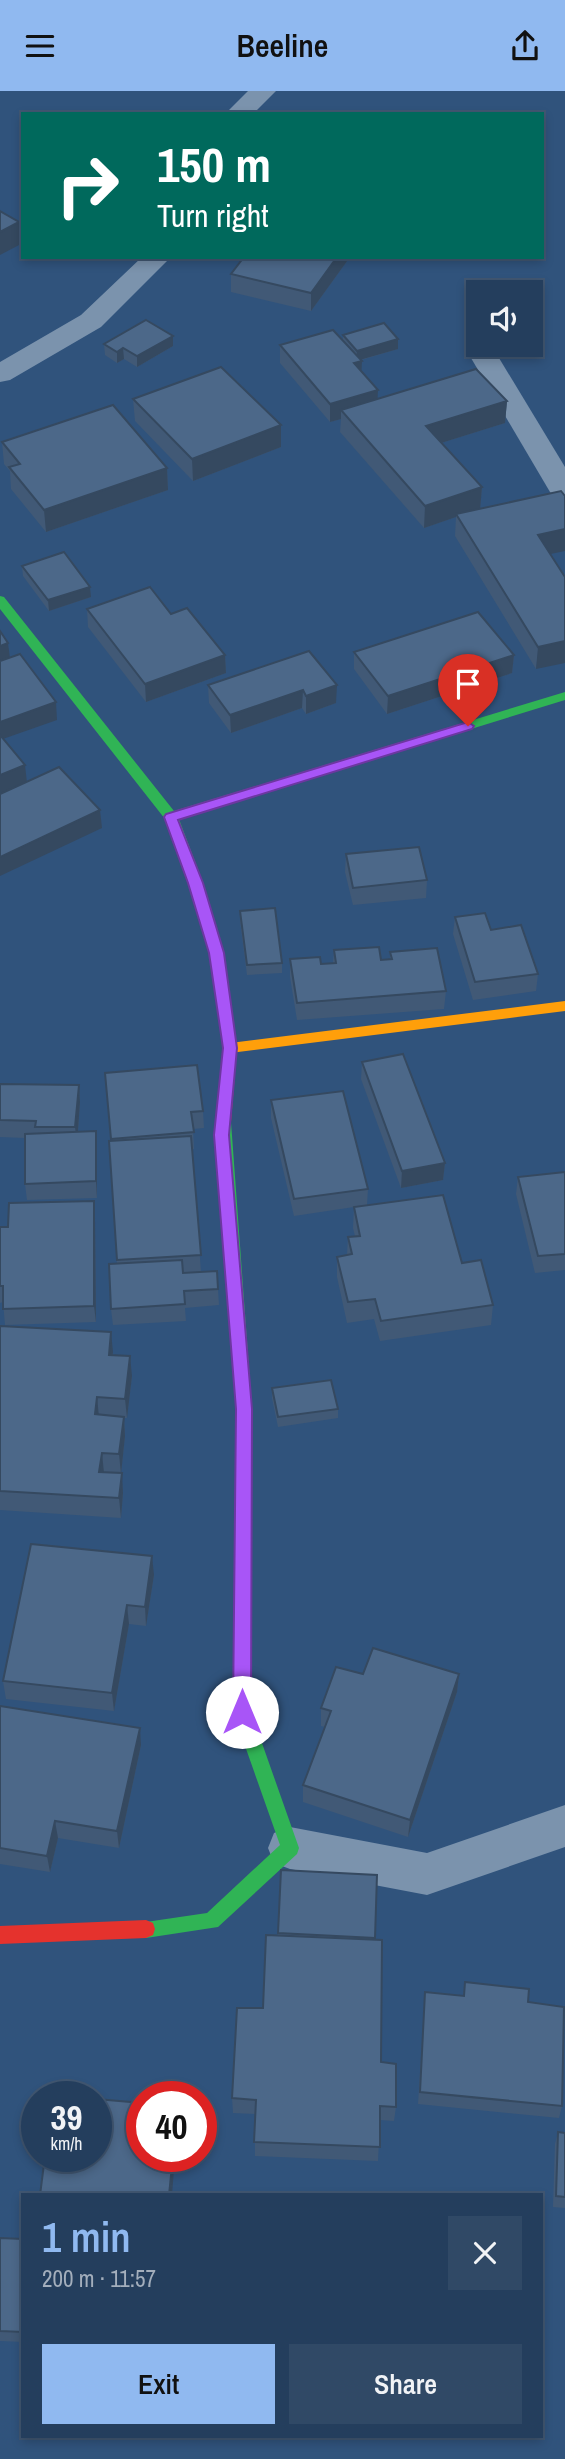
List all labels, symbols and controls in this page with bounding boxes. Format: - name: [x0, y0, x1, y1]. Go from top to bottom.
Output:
- text: Beeline: [237, 24, 328, 67]
- icon: menu: [21, 27, 59, 65]
- icon: share: [506, 27, 544, 65]
- text: 150 m: [157, 131, 271, 197]
- icon: right: [42, 140, 133, 231]
- text: Turn right: [157, 194, 269, 237]
- map controls: [466, 280, 543, 357]
- button: sound: [466, 280, 543, 357]
- pin: [438, 654, 498, 726]
- icon: arrive: [449, 665, 487, 703]
- position arrow: [205, 1675, 279, 1749]
- speed limit sign: 40: [126, 2081, 217, 2172]
- text: 39: [51, 2094, 82, 2141]
- text: km/h: [51, 2131, 83, 2156]
- text: 1 min: [42, 2209, 131, 2265]
- button: close: [448, 2216, 522, 2290]
- text: 200 m · 11:57: [42, 2263, 156, 2294]
- button: Exit: [42, 2344, 275, 2424]
- button: Share: [289, 2344, 522, 2424]

